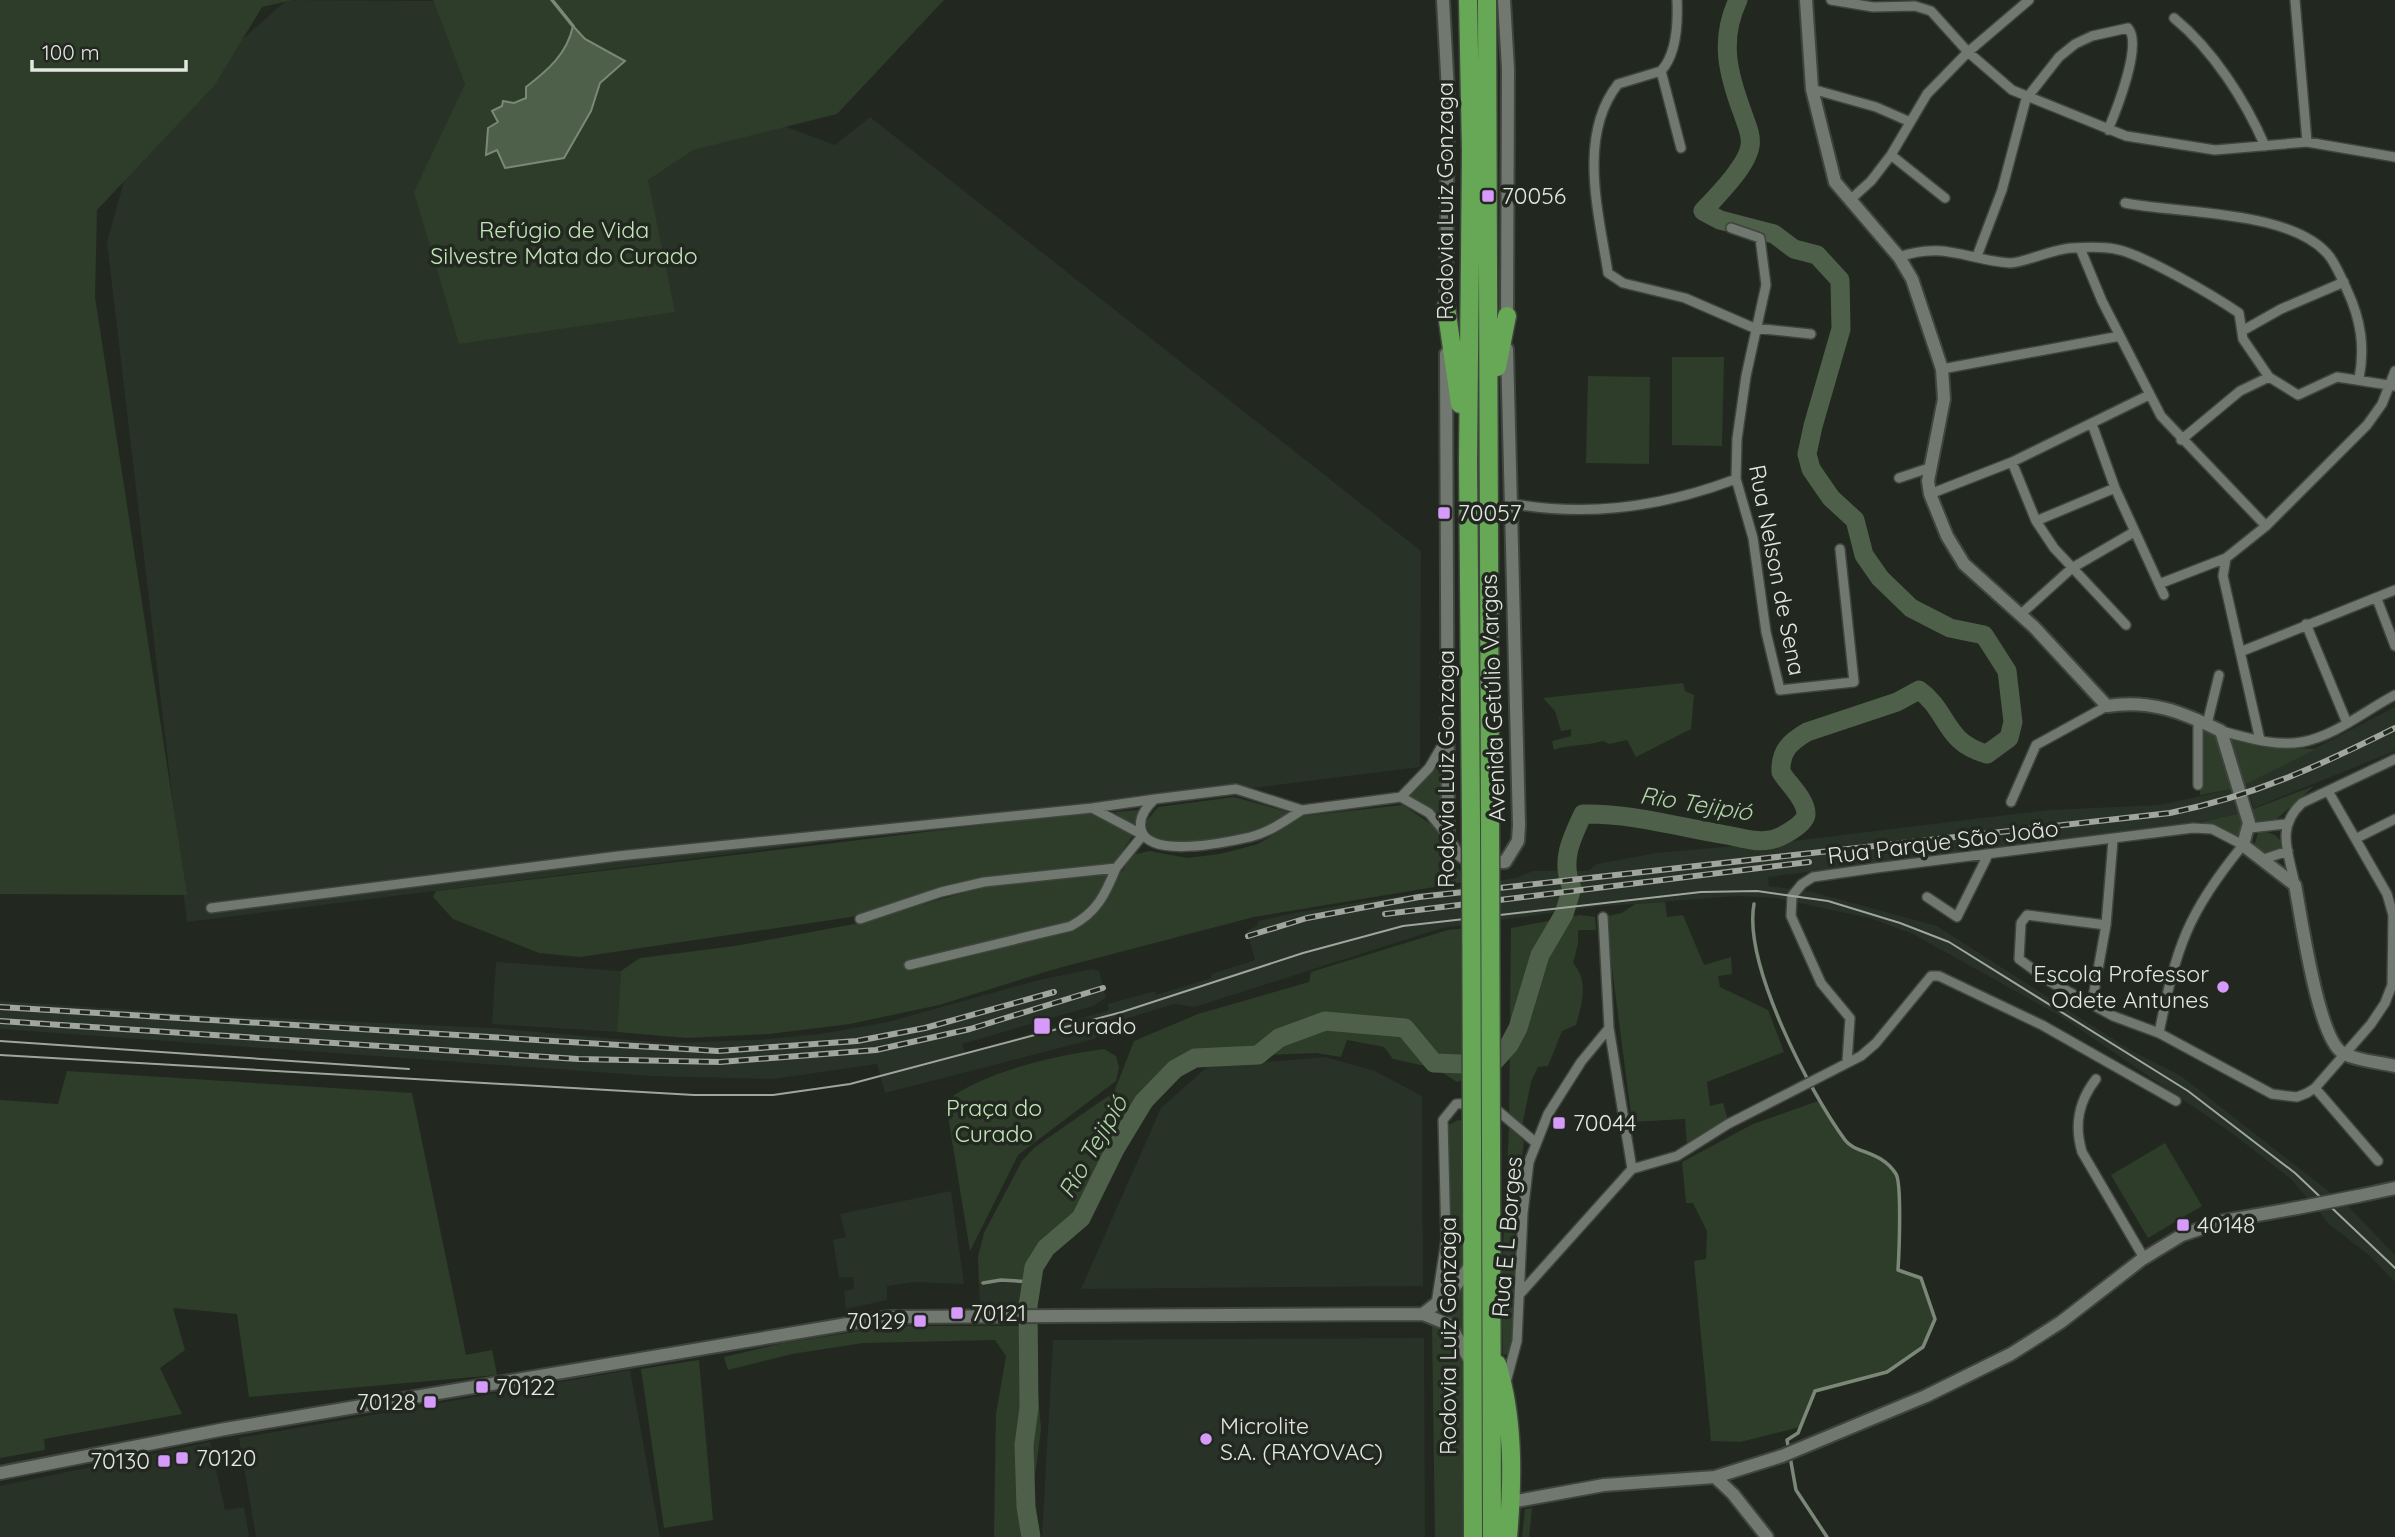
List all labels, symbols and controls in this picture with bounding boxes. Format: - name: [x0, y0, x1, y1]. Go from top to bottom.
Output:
- scale bar: [32, 28, 186, 72]
- text: 100 m: [42, 39, 100, 65]
- street label: Rodovia Luiz Gonzaga: [1430, 82, 1459, 320]
- place label: 70056: [1502, 181, 1566, 210]
- marker: 70056: [1480, 188, 1496, 204]
- park label: Refúgio de Vida Silvestre Mata do Curado: [430, 215, 698, 270]
- street label: Rua Nelson de Sena: [1743, 462, 1812, 678]
- place label: 70057: [1458, 498, 1522, 527]
- marker: 70057: [1436, 505, 1452, 521]
- street label: Avenida Getúlio Vargas: [1474, 573, 1511, 823]
- street label: Rodovia Luiz Gonzaga: [1431, 650, 1460, 888]
- water label: Rio Tejipió: [1638, 779, 1756, 827]
- street label: Rua Parque São João: [1826, 813, 2060, 870]
- place label: Escola Professor Odete Antunes: [2033, 959, 2209, 1014]
- marker: Escola Professor Odete Antunes: [2215, 979, 2231, 995]
- place label: Curado: [1058, 1011, 1136, 1040]
- marker: Curado: [1032, 1016, 1052, 1036]
- water label: Rio Tejipió: [1051, 1089, 1134, 1203]
- park label: Praça do Curado: [946, 1093, 1042, 1148]
- place label: 70044: [1573, 1108, 1636, 1137]
- marker: 70044: [1551, 1115, 1567, 1131]
- street label: Rua E L Borges: [1485, 1155, 1528, 1319]
- place label: 40148: [2197, 1210, 2256, 1239]
- street label: Rodovia Luiz Gonzaga: [1433, 1217, 1462, 1455]
- marker: 40148: [2175, 1217, 2191, 1233]
- place label: 70121: [971, 1298, 1026, 1327]
- marker: 70121: [949, 1305, 965, 1321]
- place label: 70129: [846, 1306, 906, 1335]
- marker: 70129: [912, 1313, 928, 1329]
- place label: 70122: [496, 1372, 555, 1401]
- marker: 70122: [474, 1379, 490, 1395]
- place label: 70128: [357, 1387, 416, 1416]
- marker: 70128: [422, 1394, 438, 1410]
- place label: Microlite S.A. (RAYOVAC): [1220, 1411, 1383, 1466]
- marker: Microlite S.A. (RAYOVAC): [1198, 1431, 1214, 1447]
- place label: 70120: [196, 1443, 256, 1472]
- place label: 70130: [90, 1446, 150, 1475]
- marker: 70120: [174, 1450, 190, 1466]
- marker: 70130: [156, 1453, 172, 1469]

